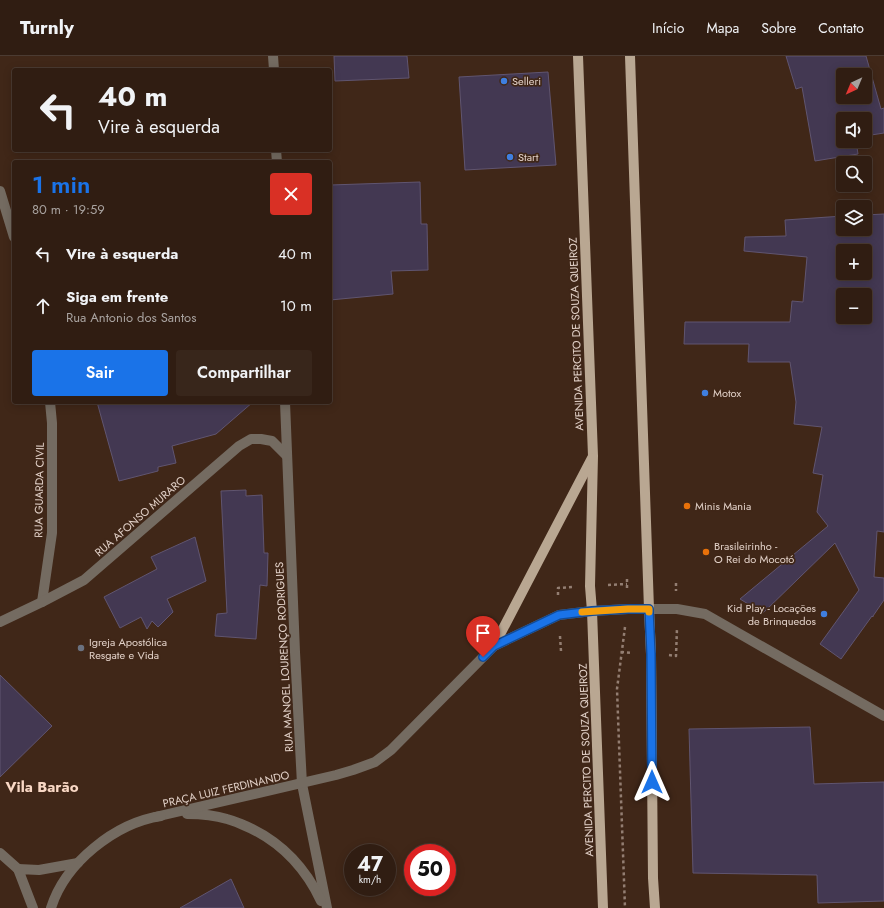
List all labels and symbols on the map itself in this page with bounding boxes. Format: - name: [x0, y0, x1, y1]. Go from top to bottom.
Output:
- north arrow: [836, 68, 872, 104]
- place label: Selleri: [512, 73, 541, 89]
- marker: Selleri: [499, 76, 509, 86]
- place label: Start: [518, 149, 539, 165]
- marker: Start: [505, 152, 515, 162]
- street label: AVENIDA PERCITO DE SOUZA QUEIROZ: [565, 237, 587, 431]
- place label: Motox: [713, 385, 741, 401]
- marker: Motox: [700, 388, 710, 398]
- street label: RUA GUARDA CIVIL: [30, 442, 48, 538]
- street label: RUA AFONSO MURARO: [91, 472, 189, 560]
- place label: Minis Mania: [695, 498, 751, 514]
- marker: Minis Mania: [682, 501, 692, 511]
- place label: Brasileirinho - O Rei do Mocotó: [714, 538, 794, 567]
- marker: Brasileirinho - O Rei do Mocotó: [701, 547, 711, 557]
- street label: RUA MANOEL LOURENÇO RODRIGUES: [271, 562, 297, 752]
- place label: Kid Play - Locações de Brinquedos: [727, 600, 817, 629]
- marker: Kid Play - Locações de Brinquedos: [819, 609, 829, 619]
- pin: [466, 616, 500, 657]
- place label: Igreja Apostólica Resgate e Vida: [89, 634, 167, 663]
- marker: Igreja Apostólica Resgate e Vida: [76, 643, 86, 653]
- street label: AVENIDA PERCITO DE SOUZA QUEIROZ: [575, 663, 597, 857]
- position arrow: [631, 761, 673, 803]
- street label: PRAÇA LUIZ FERDINANDO: [161, 767, 291, 811]
- district label: Vila Barão: [4, 776, 79, 798]
- speed limit sign: 50: [404, 844, 456, 896]

